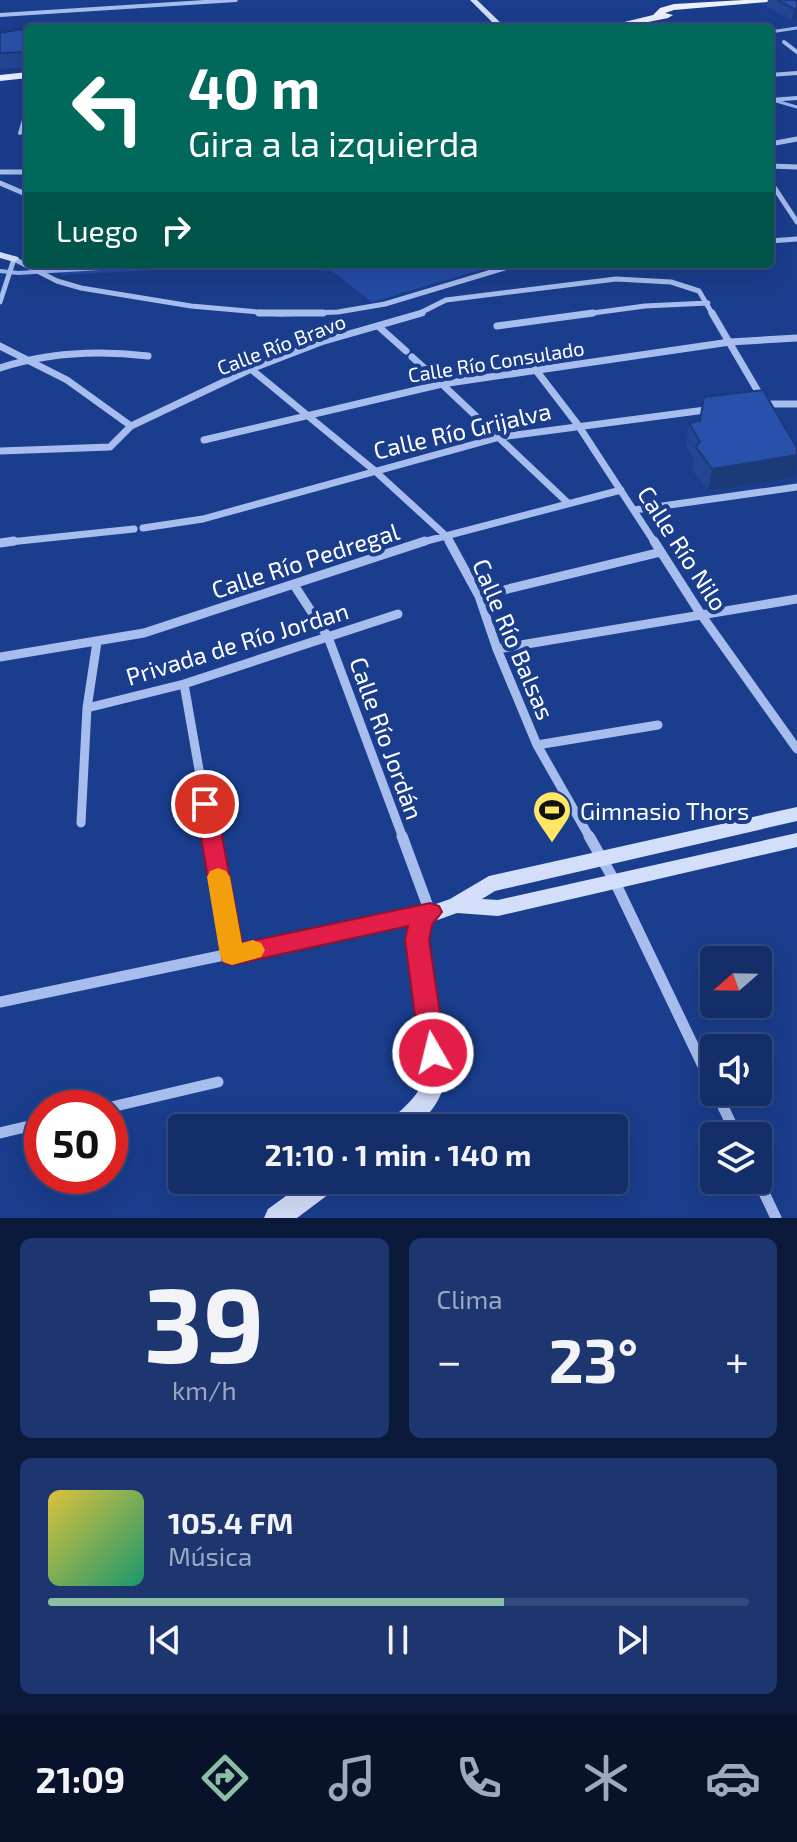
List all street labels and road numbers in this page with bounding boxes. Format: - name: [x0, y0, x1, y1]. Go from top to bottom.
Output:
- street label: Calle Río Bravo: [213, 308, 349, 380]
- street label: Calle Río Consulado: [406, 335, 586, 387]
- street label: Calle Río Grijalva: [370, 395, 554, 465]
- street label: Calle Río Nilo: [632, 480, 734, 616]
- street label: Calle Río Pedregal: [208, 516, 402, 604]
- street label: Calle Río Balsas: [467, 554, 561, 724]
- street label: Privada de Río Jordan: [122, 595, 352, 691]
- street label: Calle Río Jordán: [344, 653, 430, 823]

